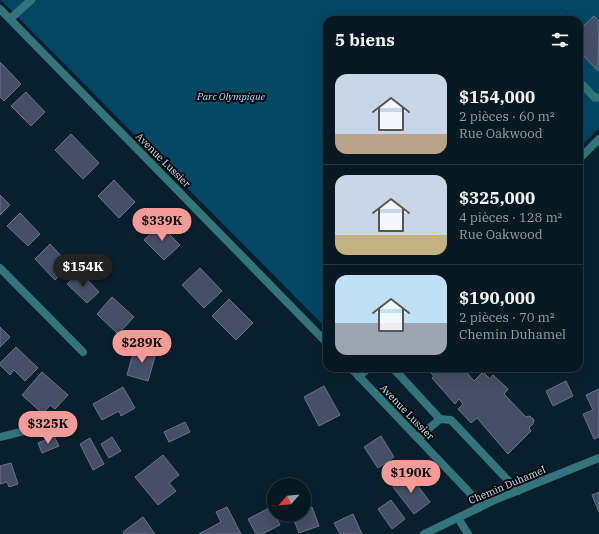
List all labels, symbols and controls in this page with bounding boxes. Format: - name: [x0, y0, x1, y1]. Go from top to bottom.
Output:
- text: 5 biens: [335, 29, 395, 51]
- icon: filters: [549, 29, 571, 51]
- text: $154,000: [459, 86, 535, 108]
- park label: Parc Olympique: [196, 90, 266, 103]
- icon: home: [367, 90, 415, 138]
- text: 2 pièces · 60 m²: [459, 108, 555, 125]
- text: Rue Oakwood: [459, 125, 543, 142]
- street label: Avenue Lussier: [133, 130, 194, 191]
- text: $325,000: [459, 187, 535, 209]
- icon: home: [367, 191, 415, 239]
- pin: $339K: [134, 208, 190, 242]
- text: 4 pièces · 128 m²: [459, 209, 562, 226]
- text: $339K: [141, 212, 183, 229]
- text: Rue Oakwood: [459, 226, 543, 243]
- pin: $154K: [55, 254, 111, 288]
- text: $154K: [62, 258, 104, 275]
- text: $190,000: [459, 287, 535, 309]
- icon: home: [367, 291, 415, 339]
- text: 2 pièces · 70 m²: [459, 309, 555, 326]
- text: Chemin Duhamel: [459, 326, 566, 343]
- pin: $289K: [114, 330, 170, 364]
- text: $289K: [121, 334, 163, 351]
- street label: Avenue Lussier: [377, 382, 437, 443]
- pin: $325K: [20, 411, 76, 445]
- text: $325K: [27, 415, 69, 432]
- pin: $190K: [383, 460, 439, 494]
- street label: Chemin Duhamel: [467, 463, 547, 507]
- text: $190K: [390, 464, 432, 481]
- north arrow: [267, 478, 311, 522]
- map controls: [267, 478, 311, 522]

